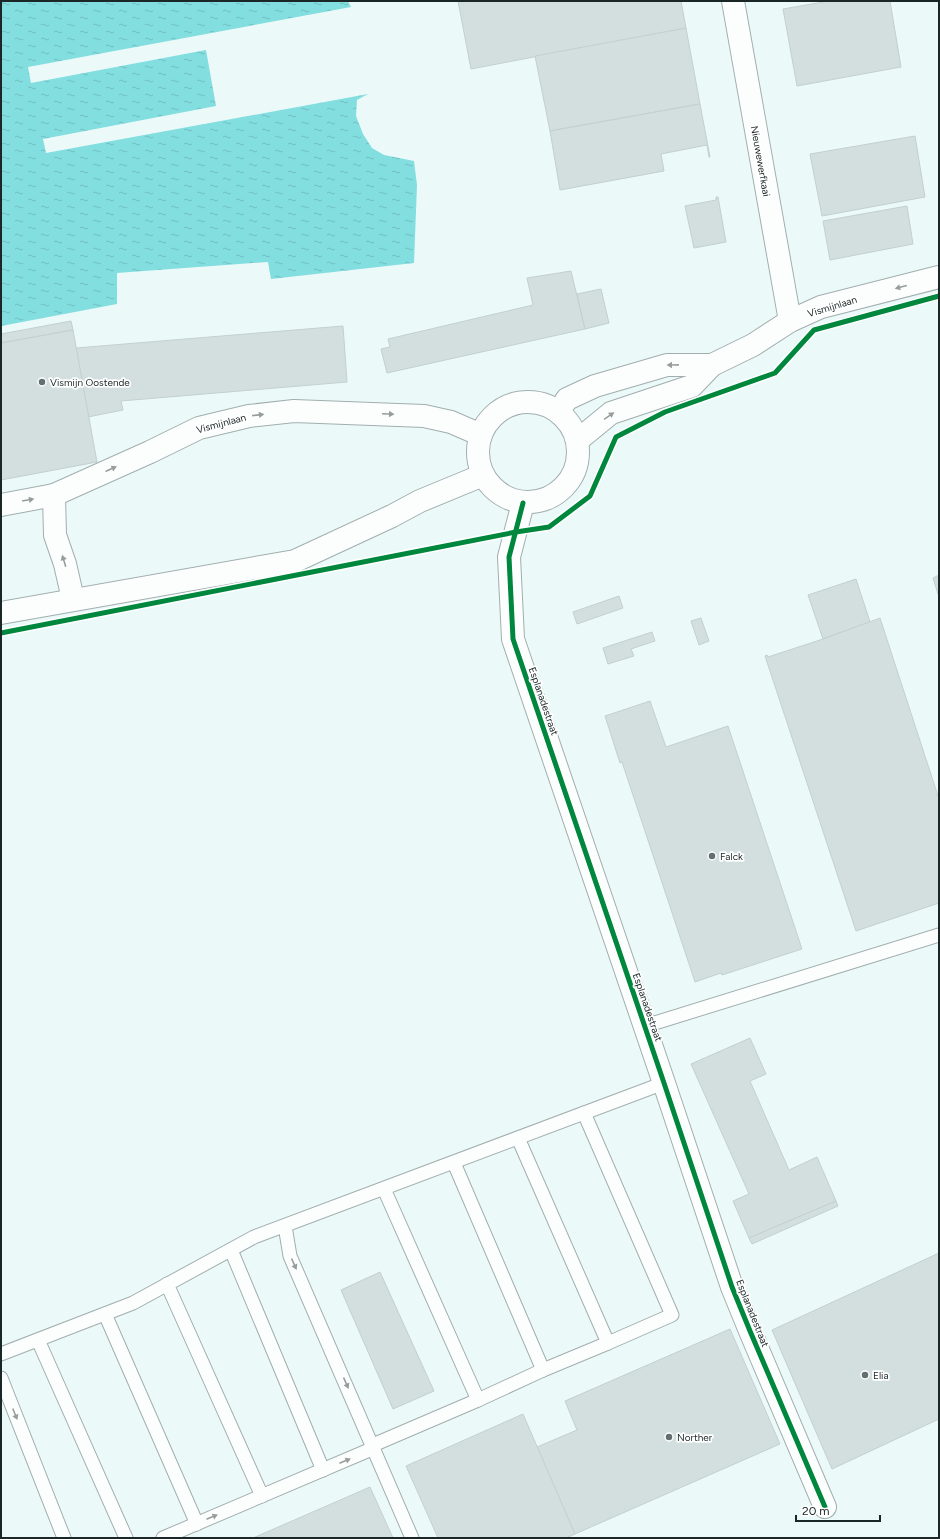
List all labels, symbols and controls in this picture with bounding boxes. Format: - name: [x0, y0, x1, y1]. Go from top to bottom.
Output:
- street label: Nieuwewerfkaai: [748, 125, 773, 198]
- one-way arrow: [895, 284, 907, 290]
- street label: Vismijnlaan: [806, 293, 859, 320]
- one-way arrow: [666, 362, 679, 368]
- place label: Vismijn Oostende: [50, 376, 130, 389]
- marker: Vismijn Oostende: [37, 377, 47, 387]
- street label: Vismijnlaan: [195, 410, 248, 436]
- one-way arrow: [252, 411, 264, 418]
- one-way arrow: [382, 411, 394, 418]
- one-way arrow: [603, 412, 614, 420]
- one-way arrow: [106, 466, 118, 472]
- one-way arrow: [22, 496, 34, 502]
- one-way arrow: [61, 555, 67, 567]
- street label: Esplanadestraat: [526, 665, 561, 737]
- place label: Falck: [720, 850, 743, 863]
- marker: Falck: [707, 851, 717, 861]
- street label: Esplanadestraat: [630, 971, 665, 1043]
- one-way arrow: [291, 1259, 297, 1271]
- street label: Esplanadestraat: [733, 1278, 772, 1349]
- place label: Elia: [873, 1369, 889, 1382]
- marker: Elia: [860, 1370, 870, 1380]
- one-way arrow: [343, 1378, 349, 1389]
- one-way arrow: [13, 1409, 19, 1421]
- place label: Norther: [677, 1431, 713, 1444]
- marker: Norther: [664, 1432, 674, 1442]
- one-way arrow: [339, 1458, 350, 1464]
- scale bar: [796, 1497, 880, 1523]
- text: 20 m: [802, 1504, 830, 1518]
- one-way arrow: [206, 1514, 218, 1521]

